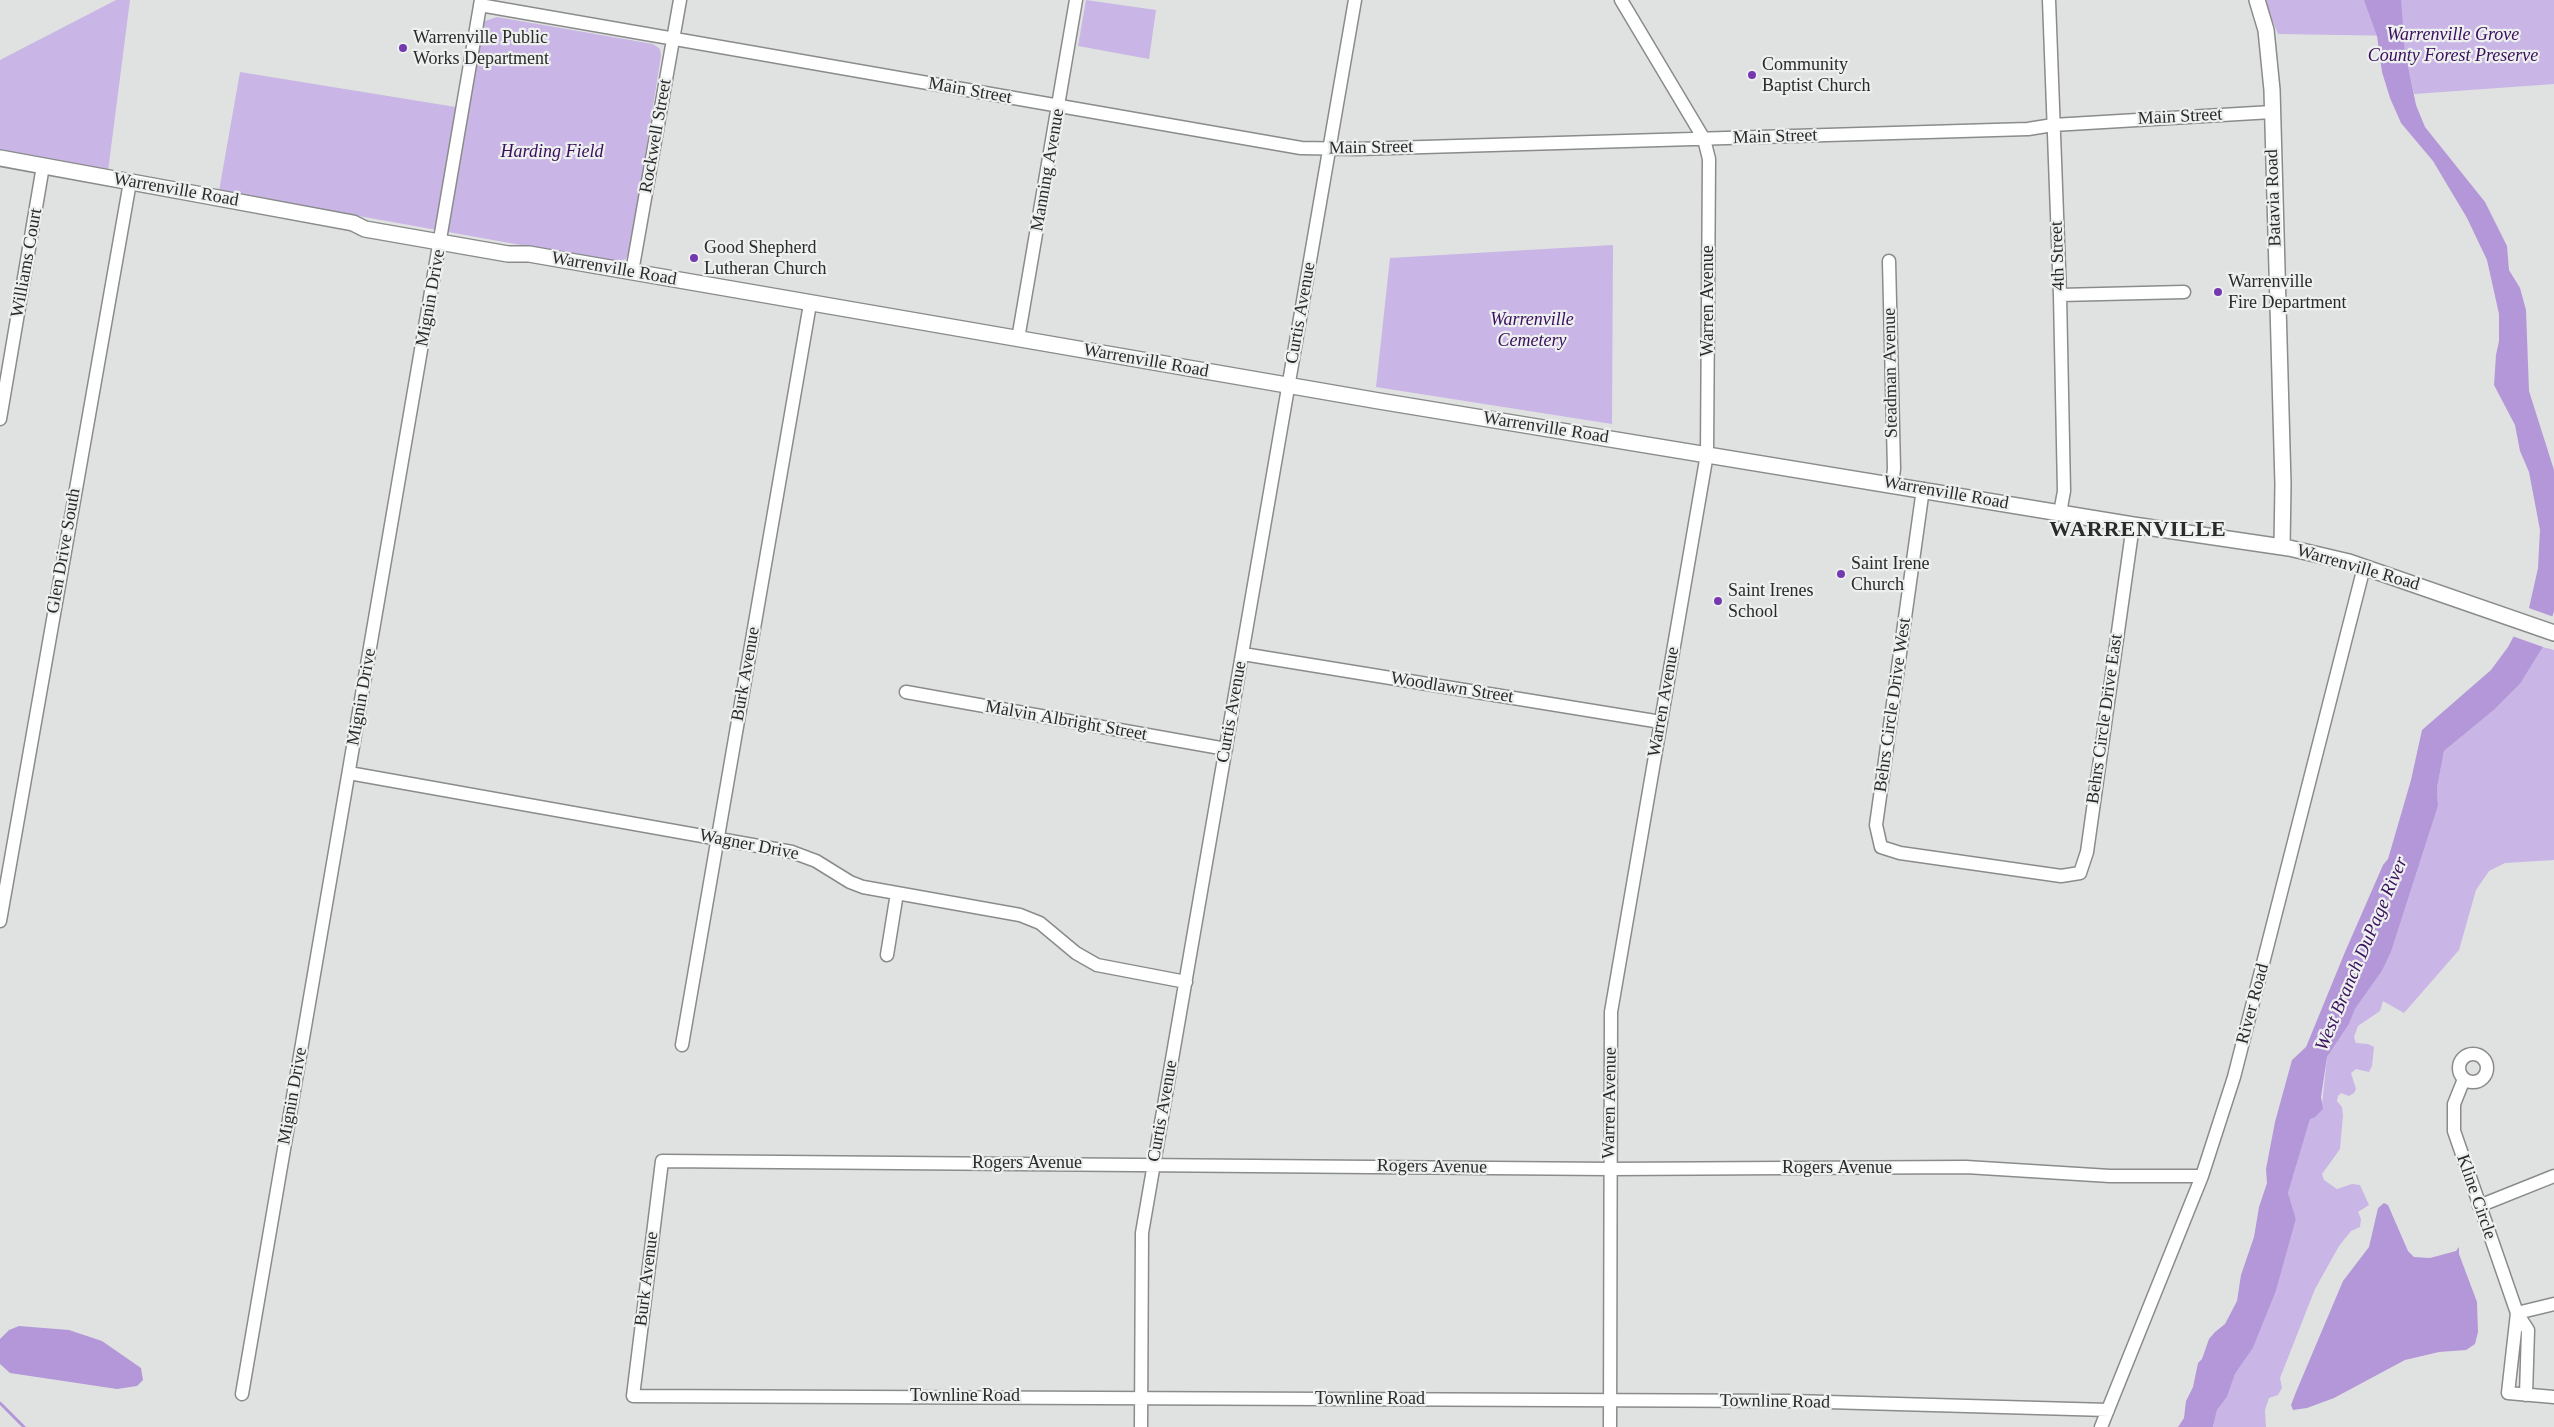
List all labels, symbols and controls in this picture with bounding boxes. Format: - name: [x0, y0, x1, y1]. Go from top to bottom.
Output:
- park label: Warrenville Grove County Forest Preserve: [2368, 24, 2538, 66]
- place label: Warrenville Public Works Department: [413, 27, 549, 70]
- marker: Warrenville Public Works Department: [397, 42, 409, 54]
- place label: Community Baptist Church: [1762, 54, 1870, 96]
- marker: Community Baptist Church: [1746, 69, 1758, 81]
- street label: Main Street: [927, 73, 1013, 109]
- street label: Rockwell Street: [635, 77, 677, 195]
- street label: Main Street: [2137, 104, 2223, 130]
- street label: Manning Avenue: [1027, 107, 1069, 233]
- street label: Main Street: [1732, 125, 1818, 149]
- street label: Main Street: [1329, 136, 1413, 160]
- park label: Harding Field: [501, 141, 603, 163]
- street label: Batavia Road: [2262, 149, 2286, 247]
- street label: Warrenville Road: [112, 168, 240, 212]
- street label: Williams Court: [7, 207, 47, 319]
- street label: 4th Street: [2046, 221, 2070, 291]
- place label: Good Shepherd Lutheran Church: [704, 237, 826, 280]
- street label: Warren Avenue: [1697, 245, 1719, 357]
- street label: Warrenville Road: [550, 247, 678, 291]
- street label: Mignin Drive: [412, 248, 450, 348]
- marker: Good Shepherd Lutheran Church: [688, 252, 700, 264]
- street label: Curtis Avenue: [1281, 260, 1321, 366]
- place label: Warrenville Fire Department: [2228, 271, 2346, 314]
- marker: Warrenville Fire Department: [2212, 286, 2224, 298]
- street label: Steadman Avenue: [1879, 308, 1903, 438]
- park label: Warrenville Cemetery: [1490, 309, 1574, 352]
- street label: Warrenville Road: [1082, 339, 1210, 383]
- street label: Warrenville Road: [1482, 407, 1610, 449]
- street label: Warrenville Road: [1882, 471, 2010, 515]
- street label: Glen Drive South: [42, 487, 86, 615]
- district label: WARRENVILLE: [2048, 517, 2228, 543]
- street label: Warrenville Road: [2294, 540, 2422, 596]
- place label: Saint Irene Church: [1851, 553, 1929, 596]
- marker: Saint Irene Church: [1835, 568, 1847, 580]
- place label: Saint Irenes School: [1728, 580, 1813, 622]
- marker: Saint Irenes School: [1712, 595, 1724, 607]
- street label: Behrs Circle Drive West: [1870, 616, 1916, 794]
- street label: Burk Avenue: [727, 625, 765, 723]
- street label: Behrs Circle Drive East: [2082, 633, 2128, 805]
- street label: Warren Avenue: [1644, 645, 1684, 759]
- street label: Mignin Drive: [343, 647, 381, 747]
- street label: Curtis Avenue: [1212, 659, 1252, 765]
- street label: Woodlawn Street: [1389, 668, 1515, 708]
- street label: Malvin Albright Street: [983, 696, 1149, 746]
- street label: Wagner Drive: [697, 825, 801, 865]
- water label: West Branch DuPage River: [2311, 853, 2413, 1055]
- street label: River Road: [2232, 961, 2274, 1047]
- street label: Mignin Drive: [274, 1046, 312, 1146]
- street label: Warren Avenue: [1598, 1047, 1622, 1159]
- street label: Curtis Avenue: [1143, 1058, 1183, 1164]
- street label: Rogers Avenue: [972, 1152, 1082, 1174]
- street label: Kline Circle: [2451, 1152, 2501, 1242]
- street label: Rogers Avenue: [1377, 1155, 1487, 1179]
- street label: Rogers Avenue: [1782, 1157, 1892, 1179]
- street label: Burk Avenue: [630, 1230, 664, 1328]
- street label: Townline Road: [910, 1385, 1020, 1407]
- street label: Townline Road: [1315, 1388, 1425, 1410]
- street label: Townline Road: [1720, 1390, 1830, 1414]

